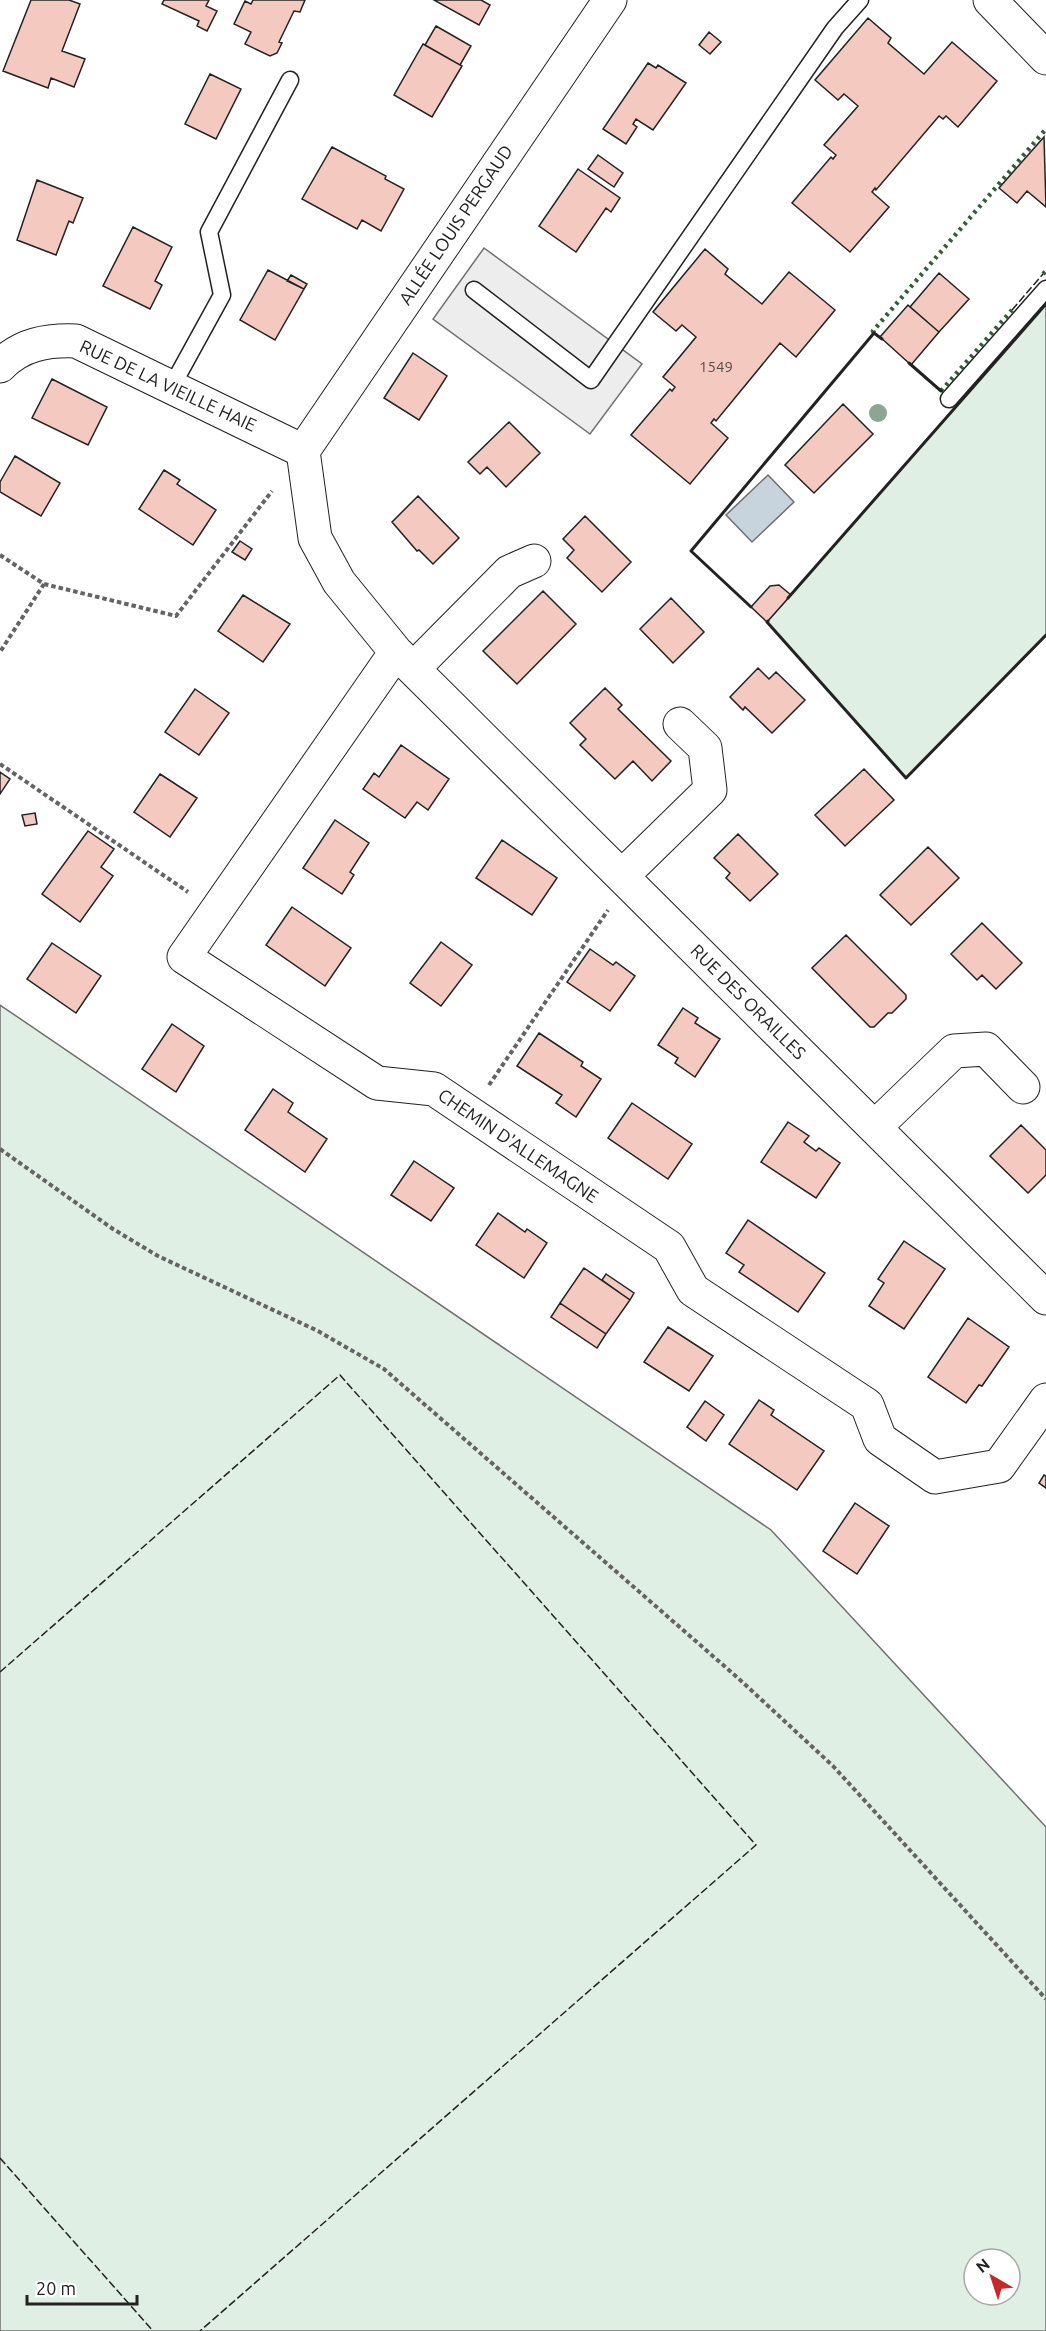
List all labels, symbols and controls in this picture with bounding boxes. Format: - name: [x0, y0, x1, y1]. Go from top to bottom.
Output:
- street label: ALLÉE LOUIS PERGAUD: [394, 140, 516, 308]
- street label: RUE DE LA VIEILLE HAIE: [77, 335, 260, 435]
- house number: 1549: [699, 358, 733, 375]
- street label: RUE DES ORAILLES: [687, 940, 810, 1063]
- street label: CHEMIN D'ALLEMAGNE: [435, 1084, 602, 1206]
- north arrow: [962, 2247, 1022, 2307]
- text: N: [972, 2255, 993, 2276]
- scale bar: [27, 2268, 136, 2306]
- text: 20 m: [36, 2278, 76, 2298]

